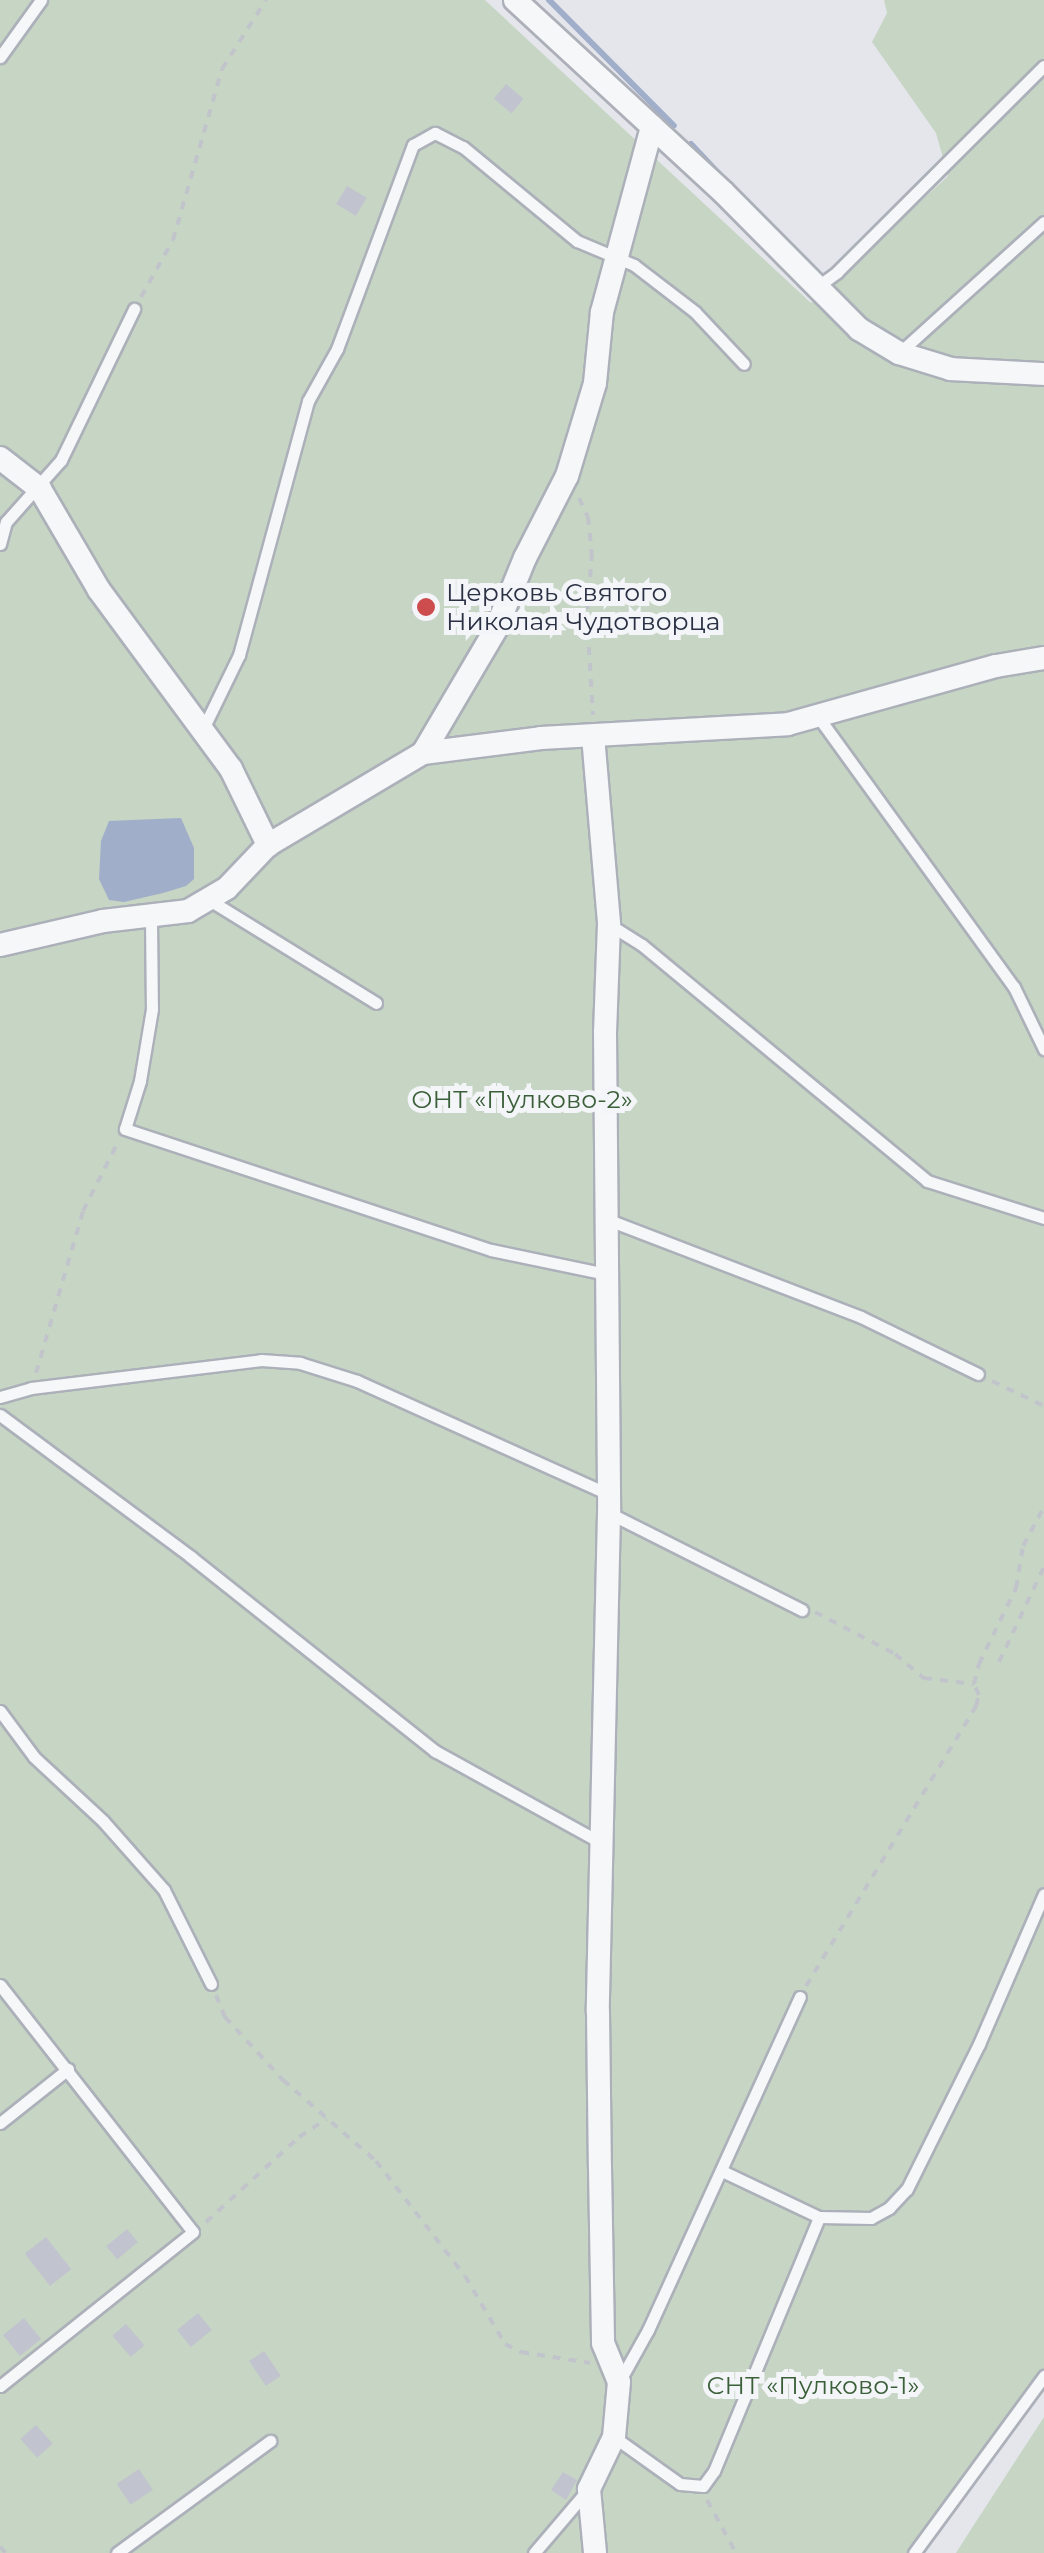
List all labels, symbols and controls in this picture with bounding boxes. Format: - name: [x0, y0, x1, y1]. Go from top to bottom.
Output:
- place label: Церковь Святого Николая Чудотворца: [446, 578, 720, 637]
- marker: Церковь Святого Николая Чудотворца: [415, 596, 437, 618]
- park label: ОНТ «Пулково-2»: [411, 1084, 633, 1114]
- park label: СНТ «Пулково-1»: [707, 2370, 919, 2400]

